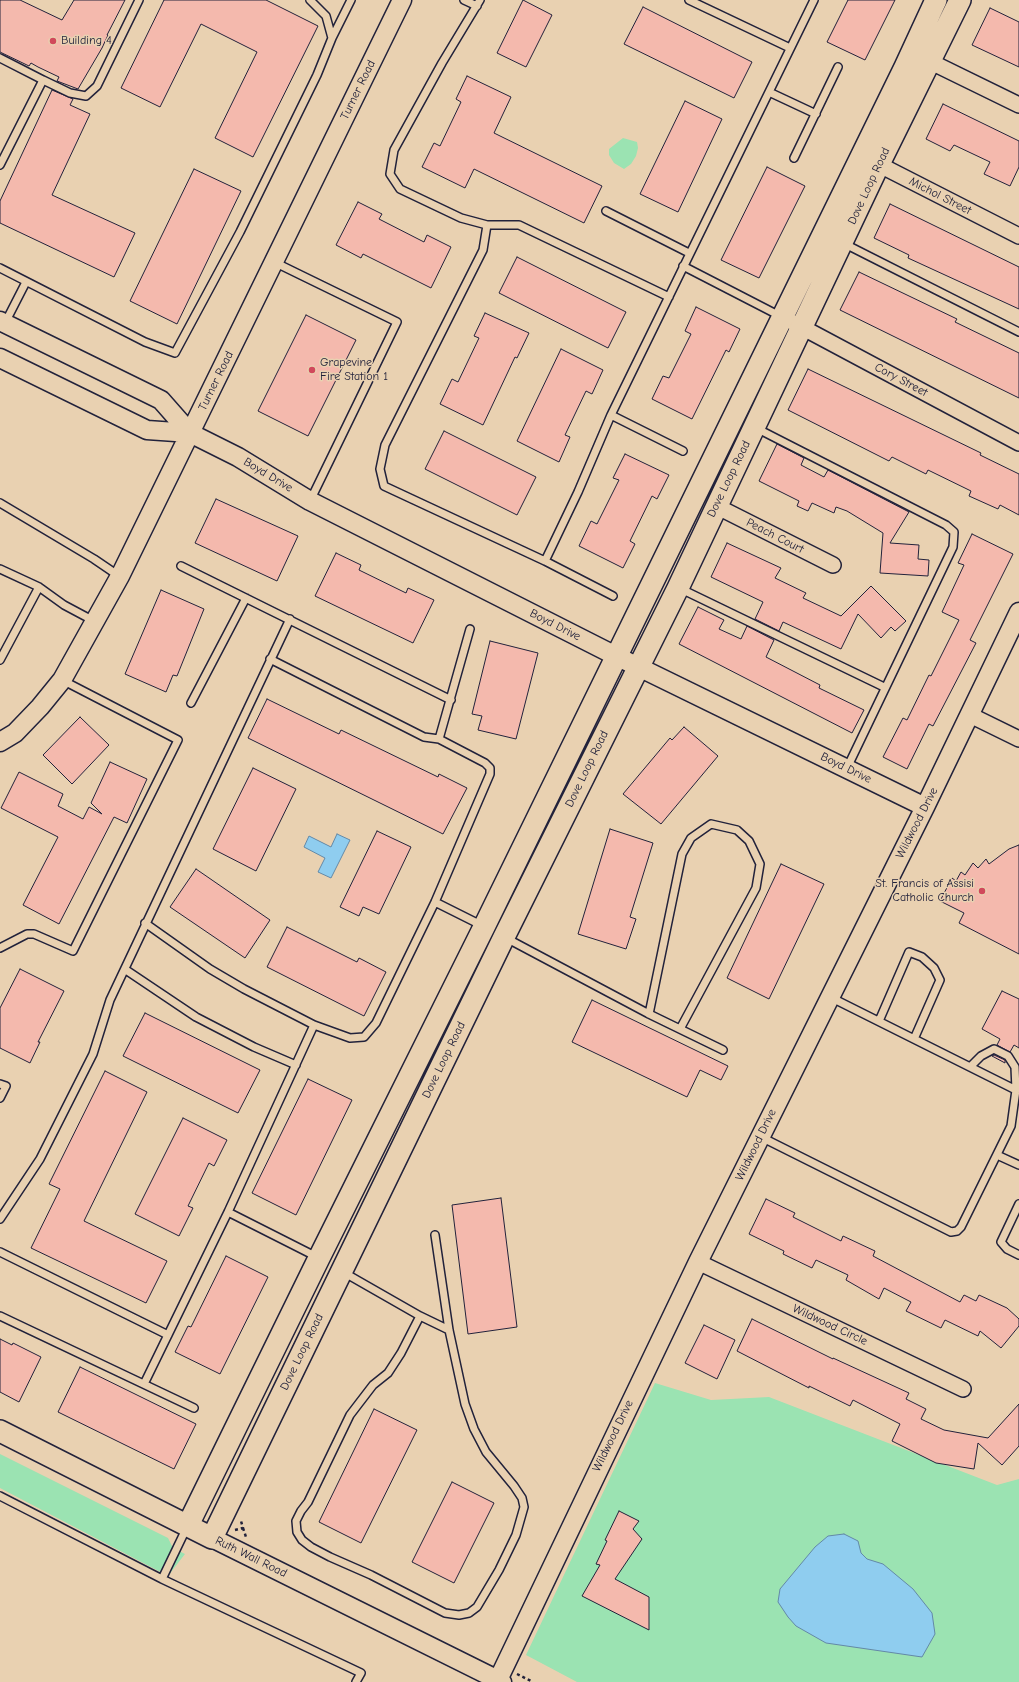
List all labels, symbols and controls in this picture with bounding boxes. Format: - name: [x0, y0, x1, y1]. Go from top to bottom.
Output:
- place label: Building 4: [61, 34, 112, 48]
- marker: Building 4: [48, 36, 58, 46]
- street label: Turner Road: [337, 58, 379, 122]
- street label: Dove Loop Road: [845, 145, 893, 227]
- street label: Michol Street: [906, 174, 974, 218]
- street label: Turner Road: [195, 349, 237, 413]
- place label: Grapevine Fire Station 1: [320, 356, 388, 384]
- street label: Cory Street: [872, 360, 930, 400]
- marker: Grapevine Fire Station 1: [307, 365, 317, 375]
- street label: Dove Loop Road: [704, 438, 754, 520]
- street label: Boyd Drive: [241, 455, 295, 495]
- street label: Peach Court: [744, 515, 806, 557]
- street label: Boyd Drive: [527, 606, 583, 644]
- street label: Dove Loop Road: [562, 728, 612, 810]
- street label: Boyd Drive: [818, 749, 874, 787]
- street label: Wildwood Drive: [893, 785, 941, 861]
- place label: St. Francis of Assisi Catholic Church: [875, 877, 974, 905]
- marker: St. Francis of Assisi Catholic Church: [977, 886, 987, 896]
- street label: Dove Loop Road: [419, 1019, 469, 1101]
- street label: Wildwood Drive: [732, 1107, 780, 1183]
- street label: Wildwood Circle: [790, 1301, 870, 1349]
- street label: Dove Loop Road: [277, 1311, 327, 1393]
- street label: Wildwood Drive: [589, 1398, 637, 1474]
- street label: Ruth Wall Road: [213, 1533, 289, 1581]

